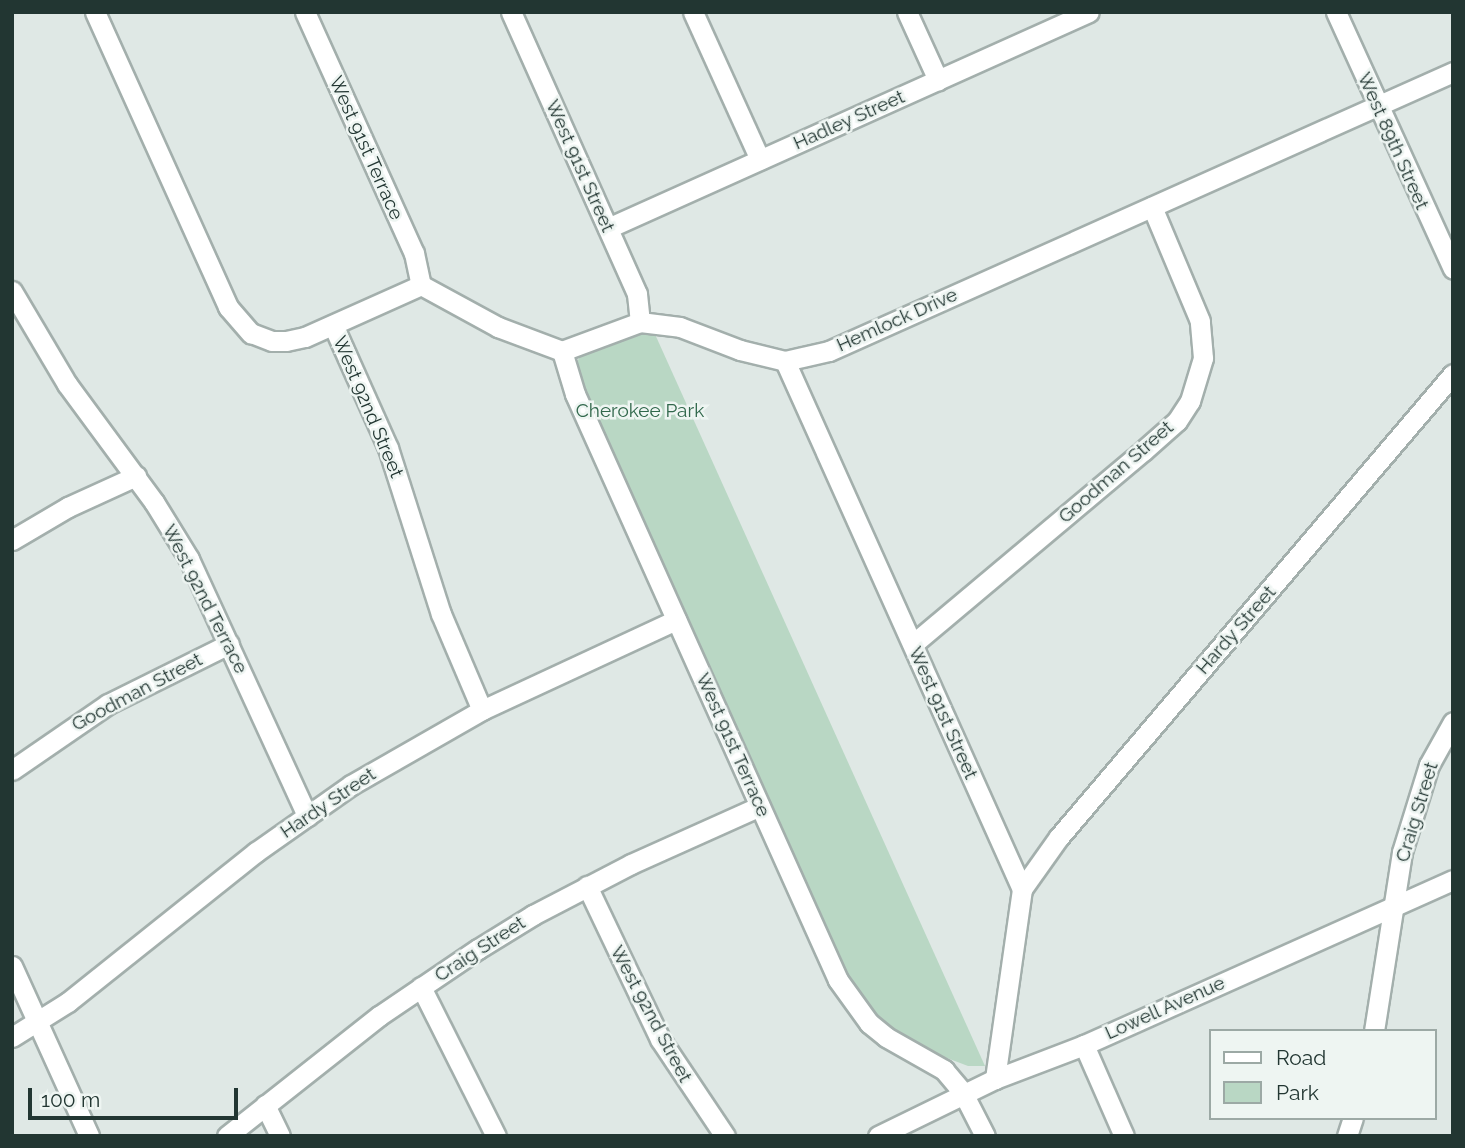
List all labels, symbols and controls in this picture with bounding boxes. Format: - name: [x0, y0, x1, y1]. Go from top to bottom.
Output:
- street label: West 89th Street: [1353, 69, 1433, 213]
- street label: West 91st Terrace: [324, 72, 408, 224]
- street label: Hadley Street: [790, 85, 908, 155]
- street label: West 91st Street: [541, 96, 619, 236]
- street label: Hemlock Drive: [833, 283, 961, 357]
- street label: West 92nd Street: [328, 333, 408, 481]
- park label: Cherokee Park: [576, 400, 704, 422]
- street label: Goodman Street: [1054, 416, 1178, 528]
- street label: West 92nd Terrace: [157, 520, 253, 678]
- street label: Hardy Street: [1191, 581, 1281, 679]
- street label: West 91st Street: [904, 643, 982, 783]
- street label: Goodman Street: [68, 648, 206, 736]
- street label: West 91st Terrace: [691, 669, 775, 821]
- street label: Craig Street: [1391, 759, 1443, 865]
- street label: Hardy Street: [276, 763, 380, 843]
- street label: Craig Street: [430, 911, 530, 987]
- street label: West 92nd Street: [605, 942, 697, 1086]
- street label: Lowell Avenue: [1101, 971, 1229, 1045]
- legend: [1210, 1029, 1437, 1120]
- text: Road: [1276, 1045, 1326, 1070]
- scale bar: [32, 1074, 242, 1118]
- text: Park: [1276, 1080, 1319, 1105]
- text: 100 m: [41, 1087, 100, 1112]

